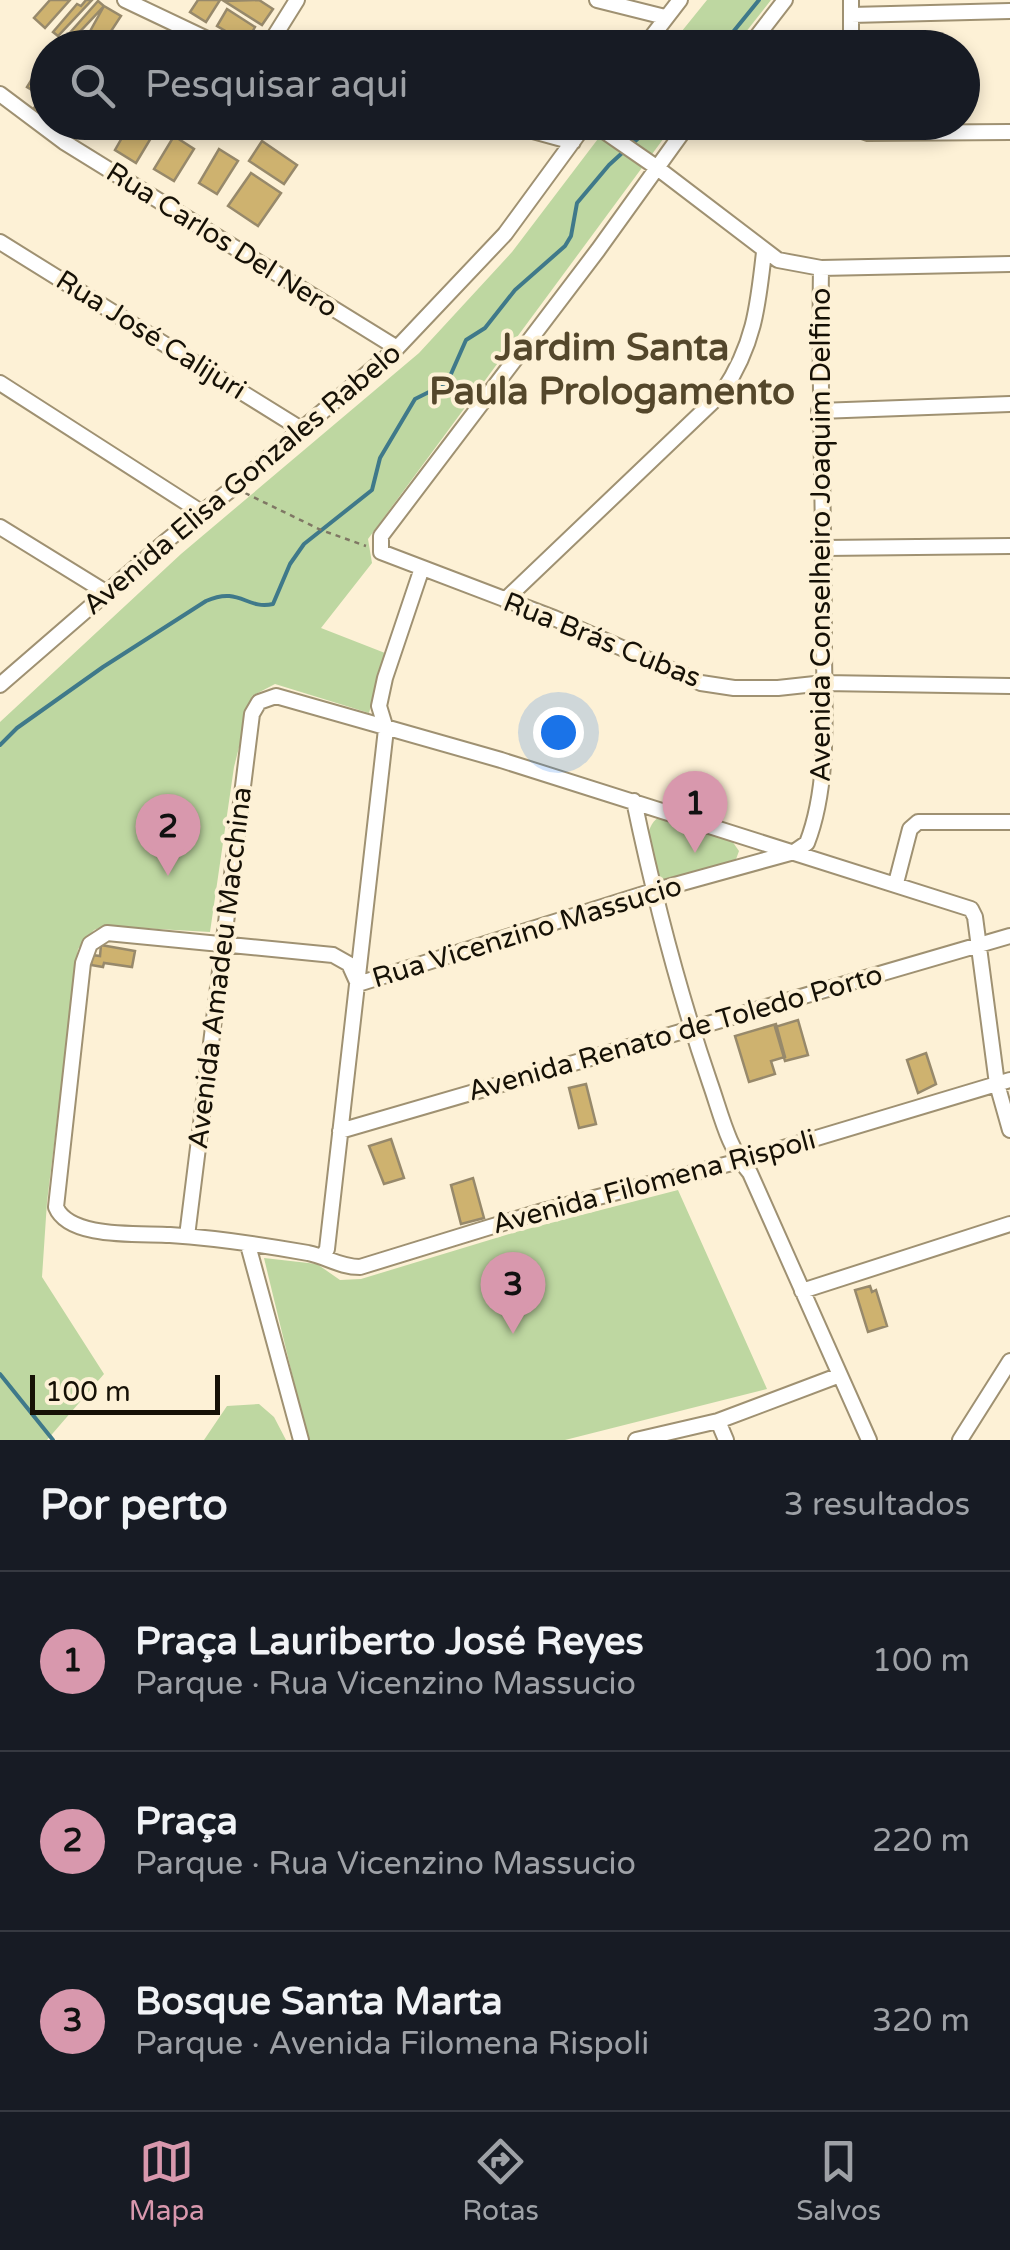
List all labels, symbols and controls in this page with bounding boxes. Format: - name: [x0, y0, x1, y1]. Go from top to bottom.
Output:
- search box: [30, 30, 980, 140]
- icon: search: [65, 58, 120, 113]
- text: Pesquisar aqui: [145, 62, 408, 108]
- street label: Rua Carlos Del Nero: [100, 155, 344, 325]
- street label: Rua José Calijuri: [50, 263, 252, 407]
- street label: Avenida Conselheiro Joaquim Delfino: [804, 288, 838, 782]
- district label: Jardim Santa Paula Prologamento: [429, 325, 795, 415]
- street label: Avenida Elisa Gonzales Rabelo: [76, 336, 408, 622]
- street label: Rua Brás Cubas: [499, 585, 705, 695]
- your location: [533, 707, 584, 758]
- pin: 1: [662, 770, 728, 853]
- street label: Avenida Amadeu Macchina: [181, 785, 259, 1151]
- pin: 2: [136, 794, 200, 876]
- street label: Rua Vicenzino Massucio: [368, 869, 686, 995]
- street label: Avenida Renato de Toledo Porto: [464, 957, 886, 1109]
- street label: Avenida Filomena Rispoli: [489, 1122, 819, 1242]
- pin: 3: [480, 1252, 546, 1334]
- scale bar: [30, 1370, 220, 1414]
- text: 100 m: [45, 1375, 131, 1409]
- text: Por perto: [40, 1480, 228, 1531]
- text: 3 resultados: [784, 1486, 970, 1524]
- text: Praça Lauriberto José Reyes: [135, 1619, 644, 1665]
- text: 1: [62, 1642, 83, 1680]
- text: 100 m: [872, 1642, 970, 1680]
- text: Parque · Rua Vicenzino Massucio: [135, 1665, 636, 1703]
- text: Praça: [135, 1799, 238, 1845]
- text: 2: [62, 1822, 83, 1860]
- text: 220 m: [872, 1822, 970, 1860]
- text: Parque · Rua Vicenzino Massucio: [135, 1845, 636, 1883]
- text: Bosque Santa Marta: [135, 1979, 503, 2025]
- text: 3: [62, 2002, 83, 2040]
- text: 320 m: [872, 2002, 970, 2040]
- text: Parque · Avenida Filomena Rispoli: [135, 2025, 649, 2063]
- tab: Mapa: [129, 2134, 205, 2228]
- tab: Rotas: [462, 2134, 539, 2228]
- tab: Salvos: [796, 2134, 881, 2228]

